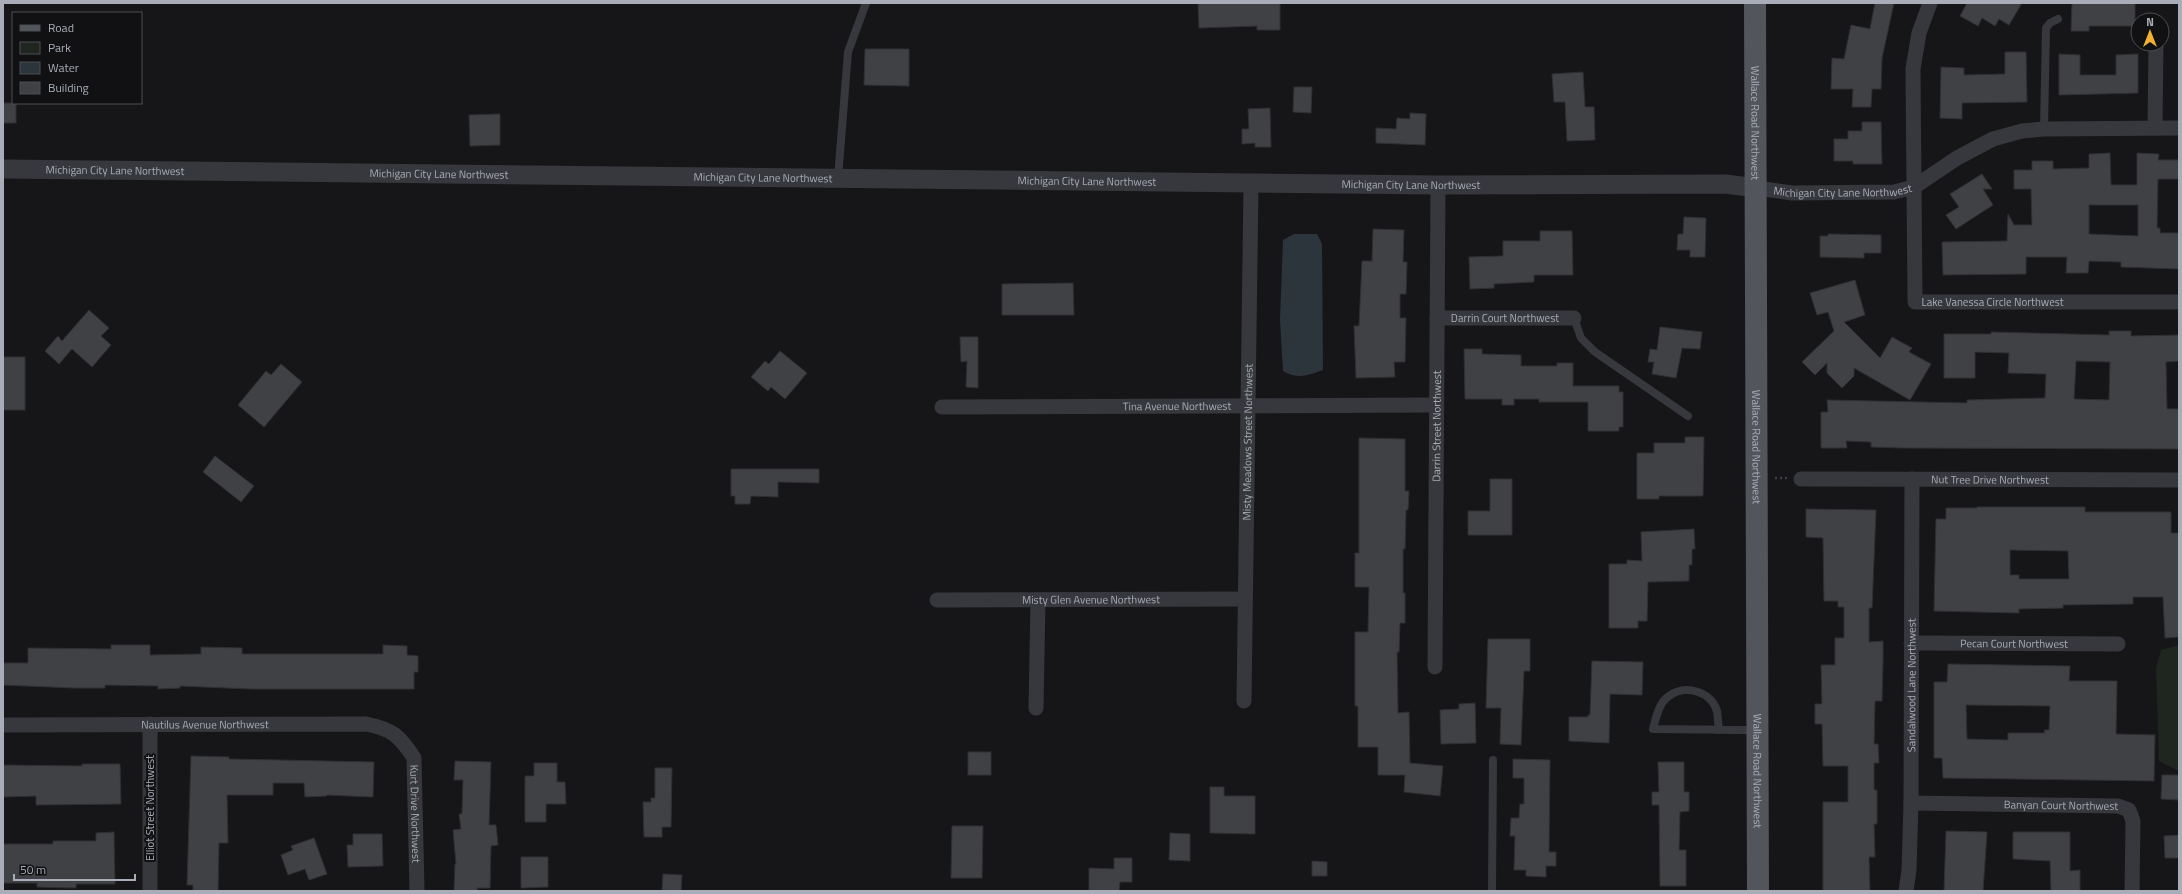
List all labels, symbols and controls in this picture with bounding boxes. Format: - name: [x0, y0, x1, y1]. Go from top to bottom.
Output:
- legend: [12, 12, 142, 104]
- north arrow: [2130, 12, 2170, 52]
- text: N: [2146, 14, 2154, 30]
- text: Road: [48, 18, 74, 37]
- text: Park: [48, 38, 71, 57]
- text: Water: [48, 58, 79, 77]
- street label: Wallace Road Northwest: [1747, 66, 1764, 180]
- text: Building: [48, 78, 89, 97]
- street label: Michigan City Lane Northwest: [46, 161, 185, 179]
- street label: Michigan City Lane Northwest: [370, 165, 509, 183]
- street label: Michigan City Lane Northwest: [694, 169, 833, 186]
- street label: Michigan City Lane Northwest: [1017, 172, 1156, 190]
- street label: Michigan City Lane Northwest: [1341, 176, 1480, 193]
- street label: Michigan City Lane Northwest: [1772, 180, 1914, 201]
- street label: Lake Vanessa Circle Northwest: [1921, 294, 2064, 310]
- street label: Darrin Court Northwest: [1451, 310, 1559, 326]
- street label: Misty Meadows Street Northwest: [1238, 363, 1257, 520]
- street label: Darrin Street Northwest: [1428, 370, 1445, 482]
- street label: Wallace Road Northwest: [1748, 390, 1765, 504]
- street label: Tina Avenue Northwest: [1123, 398, 1231, 414]
- street label: Nut Tree Drive Northwest: [1931, 471, 2049, 488]
- street label: Misty Glen Avenue Northwest: [1022, 591, 1160, 608]
- street label: Sandalwood Lane Northwest: [1903, 618, 1920, 752]
- street label: Pecan Court Northwest: [1960, 635, 2068, 652]
- street label: Wallace Road Northwest: [1749, 714, 1766, 828]
- street label: Nautilus Avenue Northwest: [141, 716, 269, 733]
- street label: Elliot Street Northwest: [142, 755, 158, 861]
- street label: Kurt Drive Northwest: [406, 764, 424, 863]
- street label: Banyan Court Northwest: [2004, 796, 2118, 814]
- scale bar: [14, 856, 135, 882]
- text: 50 m: [20, 860, 46, 879]

